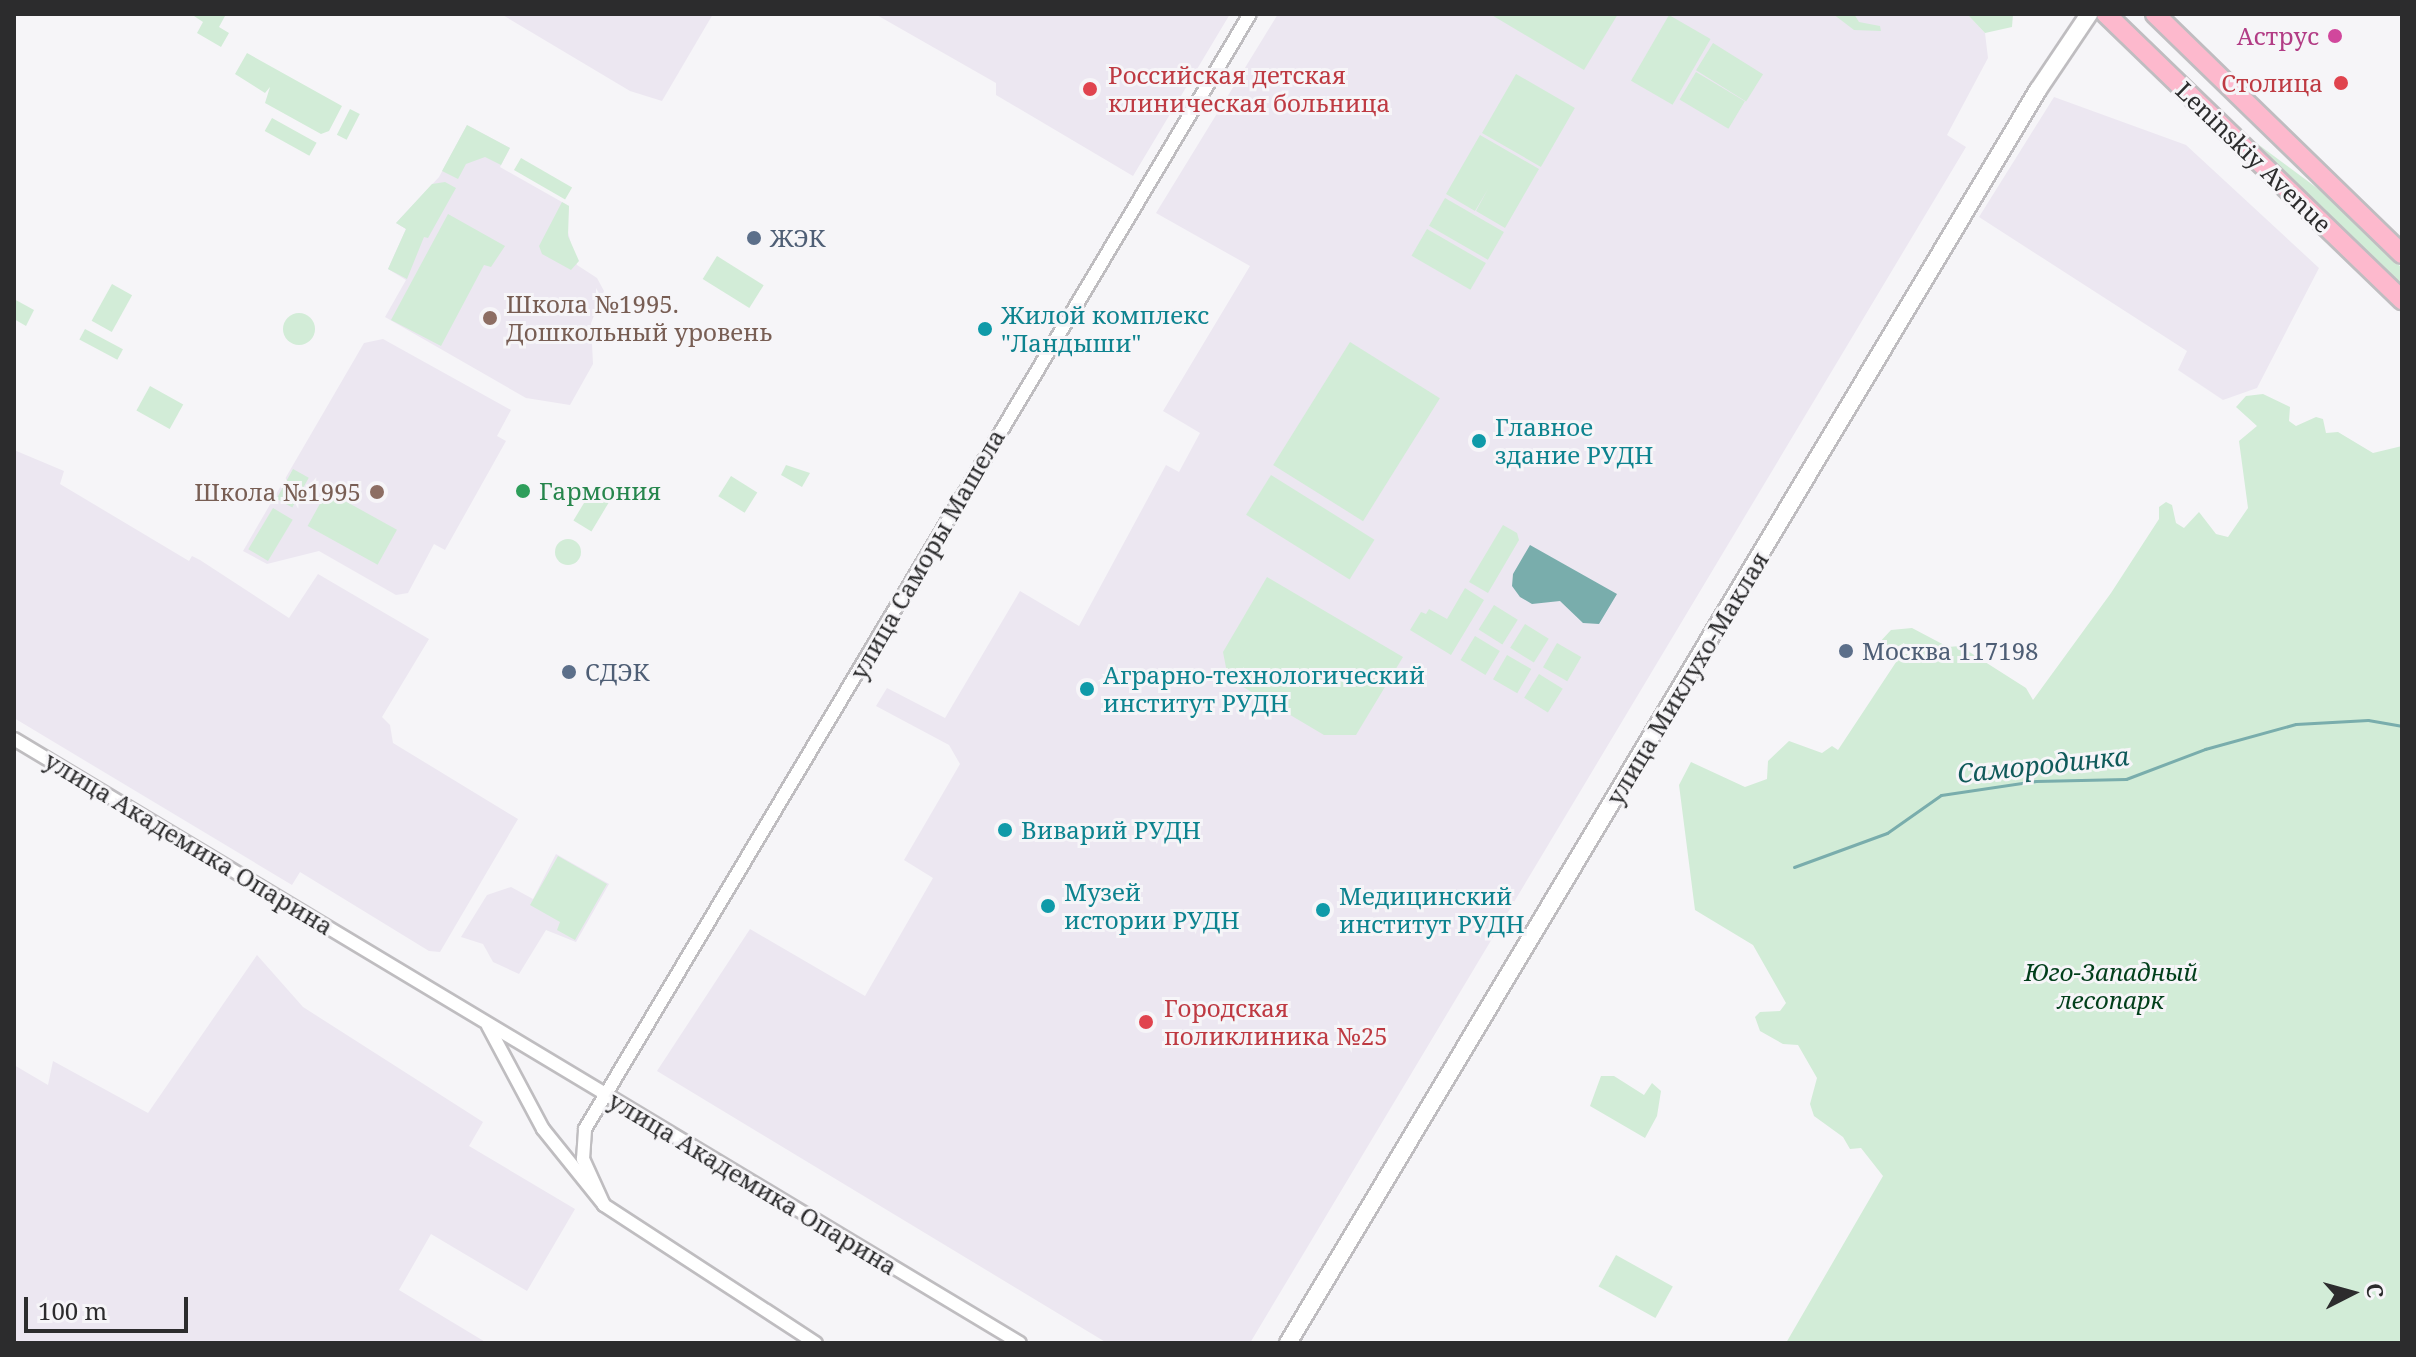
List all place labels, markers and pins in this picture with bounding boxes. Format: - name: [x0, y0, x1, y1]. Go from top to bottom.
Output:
- place label: Аструс: [2237, 22, 2319, 50]
- marker: Аструс: [2326, 27, 2344, 45]
- place label: Российская детская клиническая больница: [1108, 61, 1390, 117]
- place label: Столица: [2221, 69, 2323, 97]
- marker: Столица: [2330, 72, 2352, 94]
- marker: Российская детская клиническая больница: [1079, 78, 1101, 100]
- place label: ЖЭК: [770, 224, 825, 252]
- marker: ЖЭК: [745, 229, 763, 247]
- place label: Школа №1995. Дошкольный уровень: [506, 290, 772, 346]
- place label: Жилой комплекс "Ландыши": [1001, 301, 1209, 357]
- marker: Школа №1995. Дошкольный уровень: [481, 309, 499, 327]
- marker: Жилой комплекс "Ландыши": [976, 320, 994, 338]
- place label: Главное здание РУДН: [1495, 413, 1653, 469]
- marker: Главное здание РУДН: [1470, 432, 1488, 450]
- place label: Гармония: [539, 477, 661, 505]
- place label: Школа №1995: [194, 478, 361, 506]
- marker: Гармония: [514, 482, 532, 500]
- marker: Школа №1995: [368, 483, 386, 501]
- place label: Москва 117198: [1862, 637, 2038, 665]
- marker: Москва 117198: [1837, 642, 1855, 660]
- place label: СДЭК: [585, 658, 649, 686]
- place label: Аграрно-технологический институт РУДН: [1103, 661, 1425, 717]
- marker: СДЭК: [560, 663, 578, 681]
- marker: Аграрно-технологический институт РУДН: [1078, 680, 1096, 698]
- place label: Виварий РУДН: [1021, 816, 1201, 844]
- marker: Виварий РУДН: [996, 821, 1014, 839]
- place label: Музей истории РУДН: [1064, 878, 1240, 934]
- place label: Медицинский институт РУДН: [1339, 882, 1525, 938]
- marker: Музей истории РУДН: [1039, 897, 1057, 915]
- marker: Медицинский институт РУДН: [1314, 901, 1332, 919]
- place label: Городская поликлиника №25: [1164, 994, 1388, 1050]
- marker: Городская поликлиника №25: [1135, 1011, 1157, 1033]

